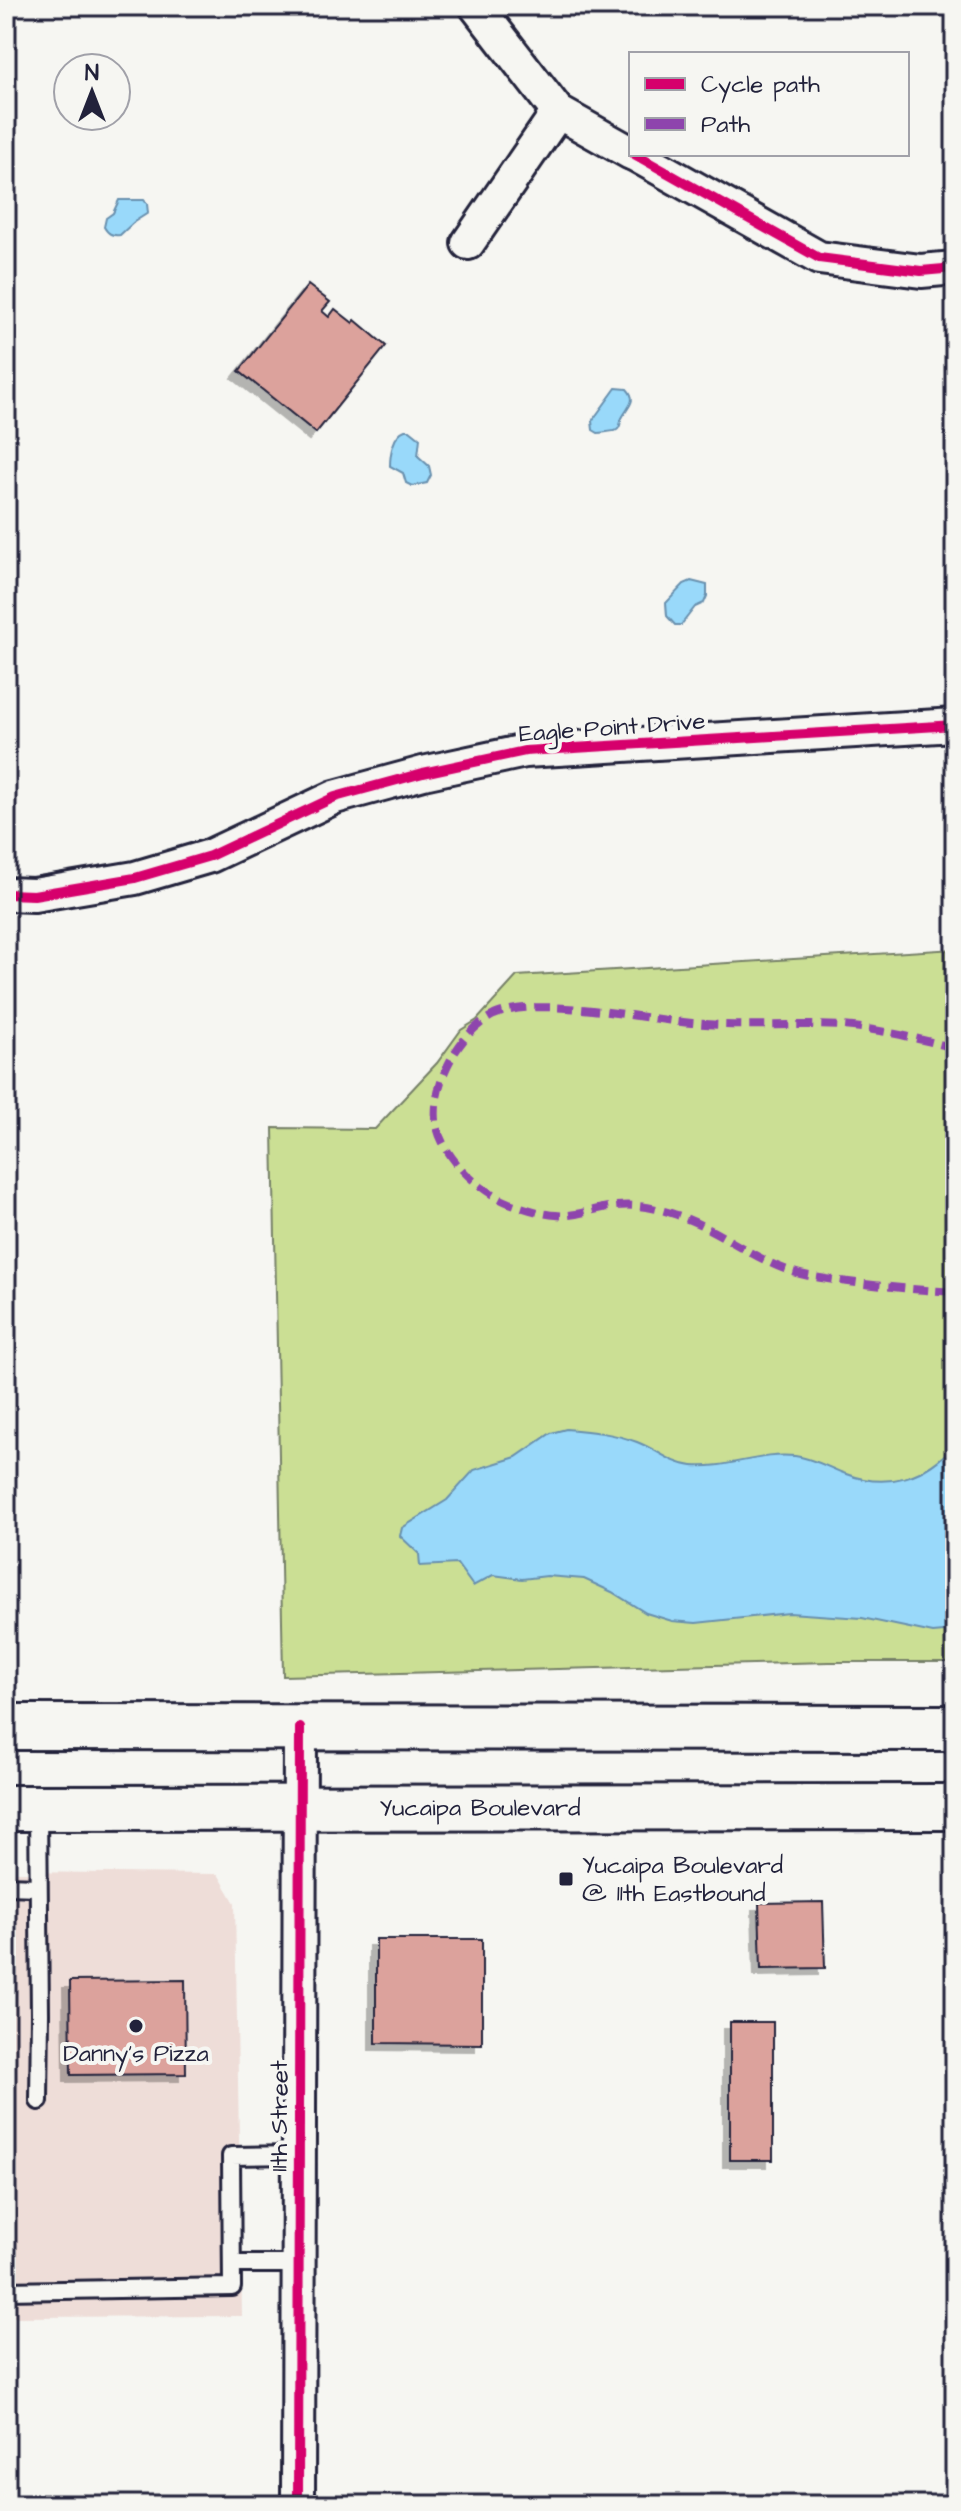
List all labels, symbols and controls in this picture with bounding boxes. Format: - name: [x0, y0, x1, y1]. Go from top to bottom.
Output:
- north arrow: [52, 52, 132, 132]
- legend: [629, 52, 909, 156]
- text: N: [85, 58, 99, 89]
- text: Cycle path: [701, 68, 820, 103]
- text: Path: [701, 108, 750, 142]
- street label: Eagle Point Drive: [518, 705, 706, 752]
- street label: Yucaipa Boulevard: [379, 1791, 581, 1826]
- place label: Yucaipa Boulevard @ 11th Eastbound: [582, 1849, 783, 1911]
- marker: Yucaipa Boulevard @ 11th Eastbound: [557, 1870, 575, 1888]
- marker: Danny's Pizza: [127, 2017, 145, 2035]
- place label: Danny's Pizza: [63, 2037, 209, 2072]
- street label: 11th Street: [263, 2060, 297, 2172]

